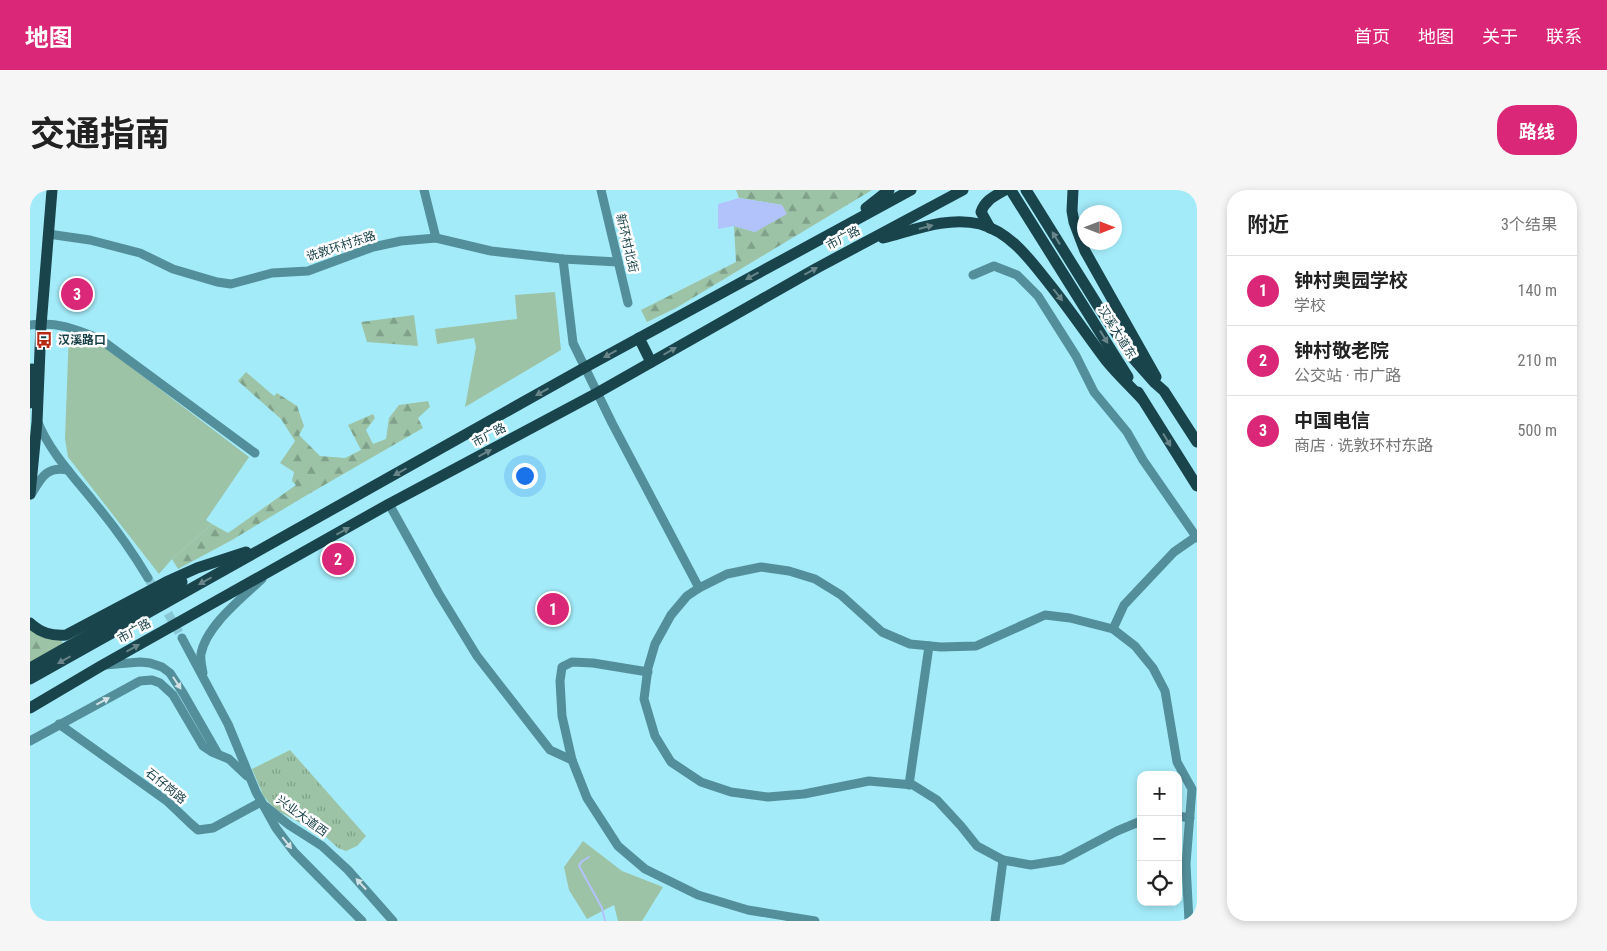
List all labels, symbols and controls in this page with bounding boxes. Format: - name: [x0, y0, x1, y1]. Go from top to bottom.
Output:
- text: 地图: [25, 24, 73, 52]
- text: 首页: [1354, 26, 1390, 47]
- text: 地图: [1418, 26, 1454, 47]
- text: 关于: [1482, 26, 1518, 47]
- text: 联系: [1546, 26, 1582, 47]
- button: 路线: [1497, 105, 1577, 155]
- text: 交通指南: [30, 114, 170, 155]
- north arrow: [1077, 205, 1122, 250]
- street label: 新环村北街: [613, 212, 641, 274]
- text: 附近: [1247, 213, 1289, 237]
- text: 3个结果: [1501, 215, 1557, 234]
- street label: 市广路: [824, 223, 862, 253]
- one-way arrow: [918, 223, 933, 231]
- street label: 诜敦环村东路: [305, 228, 377, 264]
- one-way arrow: [1051, 231, 1060, 244]
- one-way arrow: [805, 267, 818, 276]
- text: 钟村奥园学校: [1294, 269, 1408, 292]
- one-way arrow: [746, 272, 759, 281]
- pin: 3: [61, 275, 93, 313]
- text: 1: [1259, 281, 1267, 300]
- text: 140 m: [1518, 281, 1557, 300]
- one-way arrow: [1053, 288, 1063, 302]
- text: 学校: [1294, 296, 1326, 315]
- street label: 汉溪大道东: [1095, 303, 1139, 361]
- bus stop icon: 汉溪路口: [34, 330, 54, 350]
- one-way arrow: [1099, 330, 1108, 343]
- place label: 汉溪路口: [58, 333, 106, 347]
- text: 钟村敬老院: [1294, 339, 1389, 362]
- one-way arrow: [663, 347, 676, 356]
- one-way arrow: [602, 350, 617, 358]
- text: 2: [1259, 351, 1267, 370]
- text: 210 m: [1518, 351, 1557, 370]
- text: 公交站 · 市广路: [1294, 366, 1401, 385]
- one-way arrow: [534, 388, 549, 396]
- text: 中国电信: [1294, 409, 1370, 432]
- street label: 市广路: [470, 420, 508, 450]
- text: 3: [1259, 421, 1267, 440]
- text: 500 m: [1518, 421, 1557, 440]
- one-way arrow: [1162, 434, 1172, 447]
- text: 商店 · 诜敦环村东路: [1294, 436, 1433, 455]
- one-way arrow: [478, 449, 493, 457]
- your location: [512, 463, 538, 489]
- one-way arrow: [393, 467, 407, 476]
- one-way arrow: [336, 526, 349, 535]
- pin: 2: [322, 540, 354, 578]
- one-way arrow: [199, 576, 212, 585]
- pin: 1: [537, 590, 569, 628]
- street label: 市广路: [115, 616, 153, 646]
- one-way arrow: [125, 644, 140, 652]
- one-way arrow: [57, 656, 70, 665]
- one-way arrow: [172, 676, 182, 690]
- one-way arrow: [96, 697, 111, 705]
- street label: 石仔岗路: [143, 765, 189, 807]
- map controls: [1137, 771, 1182, 906]
- button: +: [1137, 771, 1182, 816]
- street label: 兴业大道西: [274, 793, 330, 839]
- button: −: [1137, 816, 1182, 861]
- one-way arrow: [282, 837, 293, 850]
- button: locate: [1137, 861, 1182, 906]
- one-way arrow: [355, 879, 367, 891]

